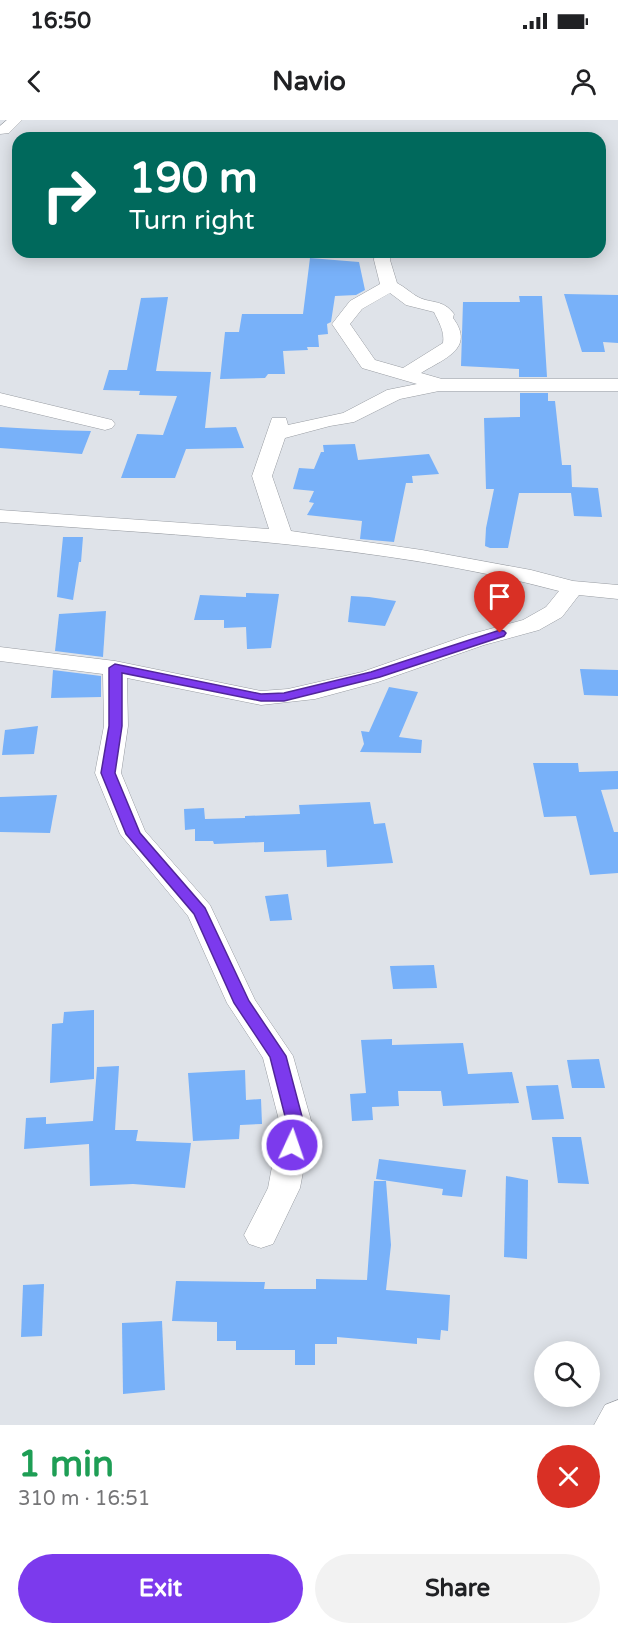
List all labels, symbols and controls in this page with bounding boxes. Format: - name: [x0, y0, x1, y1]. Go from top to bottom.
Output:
- text: 16:50: [30, 8, 91, 34]
- icon: back: [18, 65, 51, 98]
- text: Navio: [272, 65, 346, 98]
- icon: person: [567, 65, 600, 98]
- text: 190 m: [129, 153, 258, 204]
- icon: right: [30, 156, 108, 234]
- text: Turn right: [129, 204, 255, 237]
- pin: [474, 571, 525, 633]
- icon: arrive: [483, 580, 516, 613]
- position arrow: [260, 1113, 324, 1177]
- map controls: [534, 1341, 600, 1407]
- button: search: [534, 1341, 600, 1407]
- text: 1 min: [18, 1443, 114, 1486]
- button: close: [537, 1445, 600, 1508]
- text: 310 m · 16:51: [18, 1487, 150, 1511]
- button: Exit: [18, 1554, 303, 1623]
- button: Share: [315, 1554, 600, 1623]

